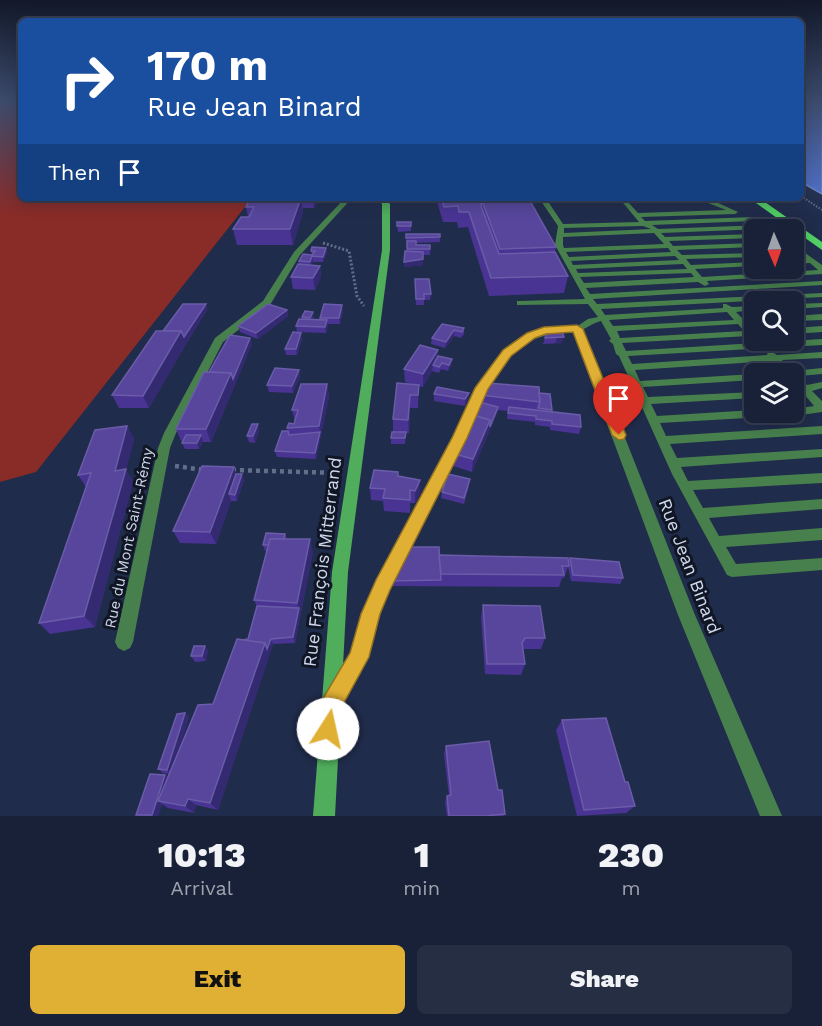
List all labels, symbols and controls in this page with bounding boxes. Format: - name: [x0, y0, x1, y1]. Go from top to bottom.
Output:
- text: 170 m: [147, 41, 268, 90]
- icon: right: [48, 42, 126, 120]
- text: Rue Jean Binard: [147, 91, 362, 123]
- icon: arrive: [113, 156, 146, 189]
- text: Then: [48, 160, 101, 185]
- north arrow: [744, 219, 804, 279]
- map controls: [744, 219, 804, 423]
- button: search: [744, 291, 804, 351]
- button: layers: [744, 363, 804, 423]
- pin: [593, 373, 644, 435]
- icon: arrive: [602, 382, 635, 415]
- street label: Rue du Mont Saint-Rémy: [101, 446, 157, 630]
- street label: Rue François Mitterrand: [299, 456, 345, 668]
- street label: Rue Jean Binard: [655, 495, 725, 637]
- position arrow: [296, 697, 360, 761]
- text: 10:13: [158, 834, 246, 876]
- text: 1: [414, 834, 430, 876]
- text: 230: [598, 834, 664, 876]
- text: Arrival: [170, 876, 233, 900]
- text: min: [403, 876, 440, 900]
- text: m: [621, 876, 641, 900]
- button: Exit: [30, 945, 405, 1014]
- button: Share: [417, 945, 792, 1014]

